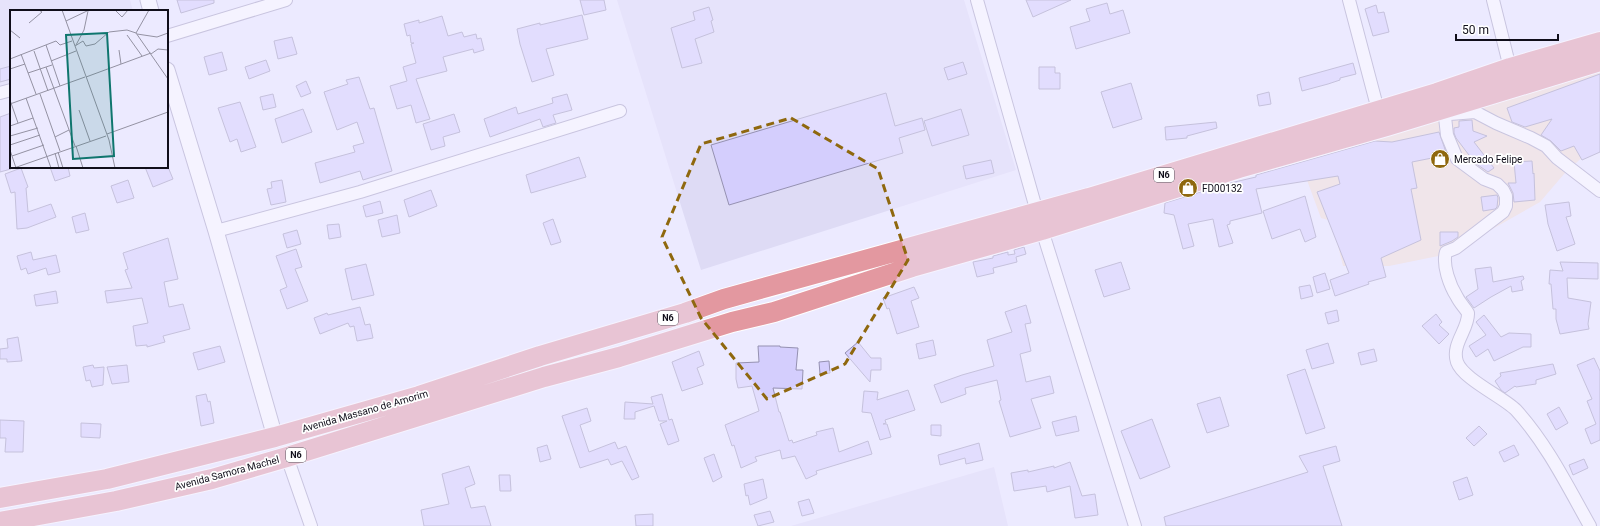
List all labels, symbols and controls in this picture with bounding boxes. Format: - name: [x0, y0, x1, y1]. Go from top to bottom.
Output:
- inset map: [10, 10, 168, 168]
- scale bar: [1456, 16, 1558, 42]
- text: 50 m: [1462, 23, 1489, 37]
- shop icon: Mercado Felipe: [1429, 148, 1451, 170]
- place label: Mercado Felipe: [1454, 154, 1522, 165]
- road number: N6: [1154, 168, 1174, 182]
- shop icon: FD00132: [1177, 177, 1199, 199]
- place label: FD00132: [1202, 183, 1243, 194]
- road number: N6: [658, 311, 678, 325]
- street label: Avenida Massano de Amorim: [301, 388, 429, 434]
- road number: N6: [286, 448, 306, 462]
- street label: Avenida Samora Machel: [174, 454, 280, 492]

